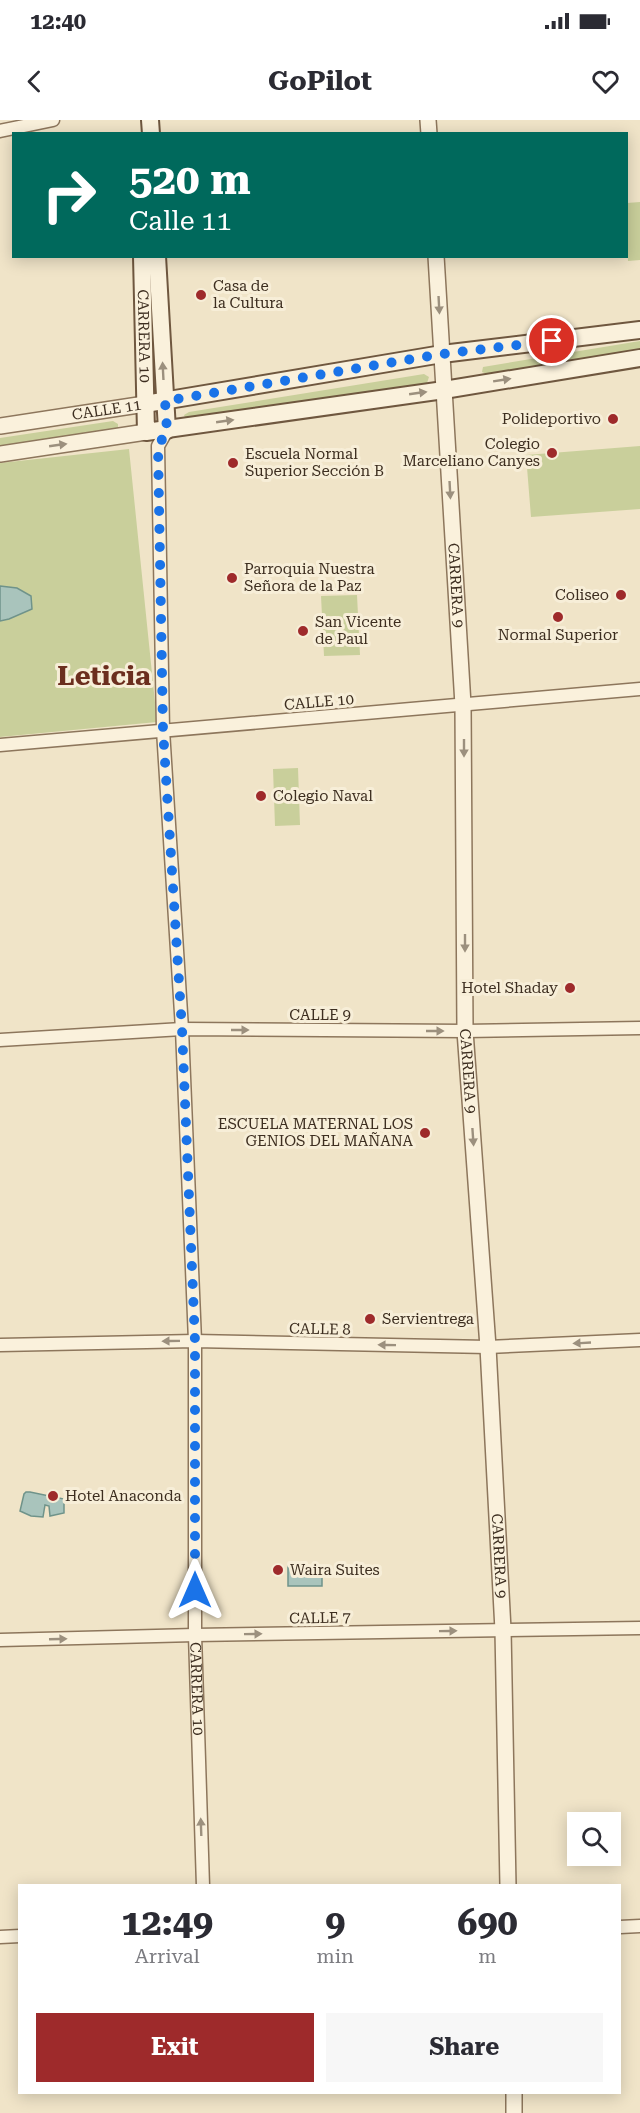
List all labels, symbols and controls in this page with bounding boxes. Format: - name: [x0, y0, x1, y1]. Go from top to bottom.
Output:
- text: 12:40: [30, 9, 86, 34]
- icon: back: [18, 65, 51, 98]
- text: GoPilot: [268, 65, 372, 97]
- icon: heart: [589, 65, 622, 98]
- text: 520 m: [129, 155, 251, 204]
- icon: right: [30, 156, 108, 234]
- text: Calle 11: [129, 205, 232, 237]
- place label: Casa de la Cultura: [213, 277, 284, 312]
- marker: Casa de la Cultura: [194, 288, 208, 302]
- street label: CARRERA 10: [134, 289, 154, 383]
- one-way arrow: [435, 296, 444, 315]
- pin: [526, 315, 577, 366]
- icon: arrive: [535, 324, 568, 357]
- one-way arrow: [159, 362, 168, 381]
- one-way arrow: [493, 376, 512, 385]
- one-way arrow: [409, 389, 428, 398]
- street label: CALLE 11: [71, 396, 143, 424]
- place label: Polideportivo: [502, 410, 601, 428]
- marker: Polideportivo: [606, 412, 620, 426]
- one-way arrow: [216, 417, 235, 426]
- place label: Colegio Marceliano Canyes: [403, 435, 540, 470]
- one-way arrow: [48, 441, 67, 450]
- place label: Escuela Normal Superior Sección B: [245, 445, 384, 480]
- marker: Colegio Marceliano Canyes: [545, 446, 559, 460]
- marker: Escuela Normal Superior Sección B: [226, 456, 240, 470]
- one-way arrow: [446, 480, 455, 499]
- street label: CARRERA 9: [444, 542, 467, 628]
- place label: Parroquia Nuestra Señora de la Paz: [244, 560, 375, 595]
- marker: Parroquia Nuestra Señora de la Paz: [225, 571, 239, 585]
- place label: Coliseo: [555, 586, 609, 604]
- marker: Coliseo: [614, 588, 628, 602]
- marker: Normal Superior: [551, 610, 565, 624]
- place label: San Vicente de Paul: [315, 613, 401, 648]
- marker: San Vicente de Paul: [296, 624, 310, 638]
- place label: Normal Superior: [498, 626, 618, 644]
- district label: Leticia: [57, 660, 151, 692]
- street label: CALLE 10: [283, 690, 355, 714]
- one-way arrow: [459, 738, 469, 757]
- place label: Colegio Naval: [273, 787, 373, 805]
- marker: Colegio Naval: [254, 789, 268, 803]
- one-way arrow: [460, 933, 470, 952]
- place label: Hotel Shaday: [461, 979, 558, 997]
- marker: Hotel Shaday: [563, 981, 577, 995]
- street label: CALLE 9: [289, 1006, 351, 1024]
- one-way arrow: [231, 1025, 250, 1034]
- one-way arrow: [426, 1026, 445, 1036]
- street label: CARRERA 9: [456, 1028, 480, 1114]
- place label: ESCUELA MATERNAL LOS GENIOS DEL MAÑANA: [218, 1115, 414, 1150]
- marker: ESCUELA MATERNAL LOS GENIOS DEL MAÑANA: [418, 1126, 432, 1140]
- one-way arrow: [468, 1128, 477, 1147]
- place label: Servientrega: [382, 1310, 474, 1328]
- marker: Servientrega: [363, 1312, 377, 1326]
- street label: CALLE 8: [289, 1319, 351, 1339]
- one-way arrow: [161, 1337, 180, 1346]
- one-way arrow: [572, 1338, 591, 1347]
- one-way arrow: [377, 1340, 396, 1350]
- place label: Hotel Anaconda: [65, 1487, 182, 1505]
- marker: Hotel Anaconda: [46, 1489, 60, 1503]
- street label: CARRERA 9: [488, 1513, 510, 1599]
- position arrow: [163, 1558, 227, 1622]
- place label: Waira Suites: [290, 1561, 380, 1579]
- marker: Waira Suites: [271, 1563, 285, 1577]
- street label: CALLE 7: [289, 1608, 351, 1628]
- one-way arrow: [439, 1626, 458, 1636]
- one-way arrow: [244, 1629, 263, 1639]
- one-way arrow: [49, 1634, 68, 1643]
- street label: CARRERA 10: [186, 1642, 207, 1736]
- map controls: [567, 1812, 621, 1866]
- button: search: [567, 1812, 621, 1866]
- one-way arrow: [197, 1818, 206, 1837]
- text: 12:49: [121, 1902, 213, 1944]
- text: 9: [325, 1902, 345, 1944]
- text: 690: [457, 1902, 518, 1944]
- text: Arrival: [135, 1944, 200, 1968]
- text: min: [316, 1944, 354, 1968]
- text: m: [478, 1944, 497, 1968]
- button: Exit: [36, 2013, 314, 2082]
- button: Share: [326, 2013, 603, 2082]

